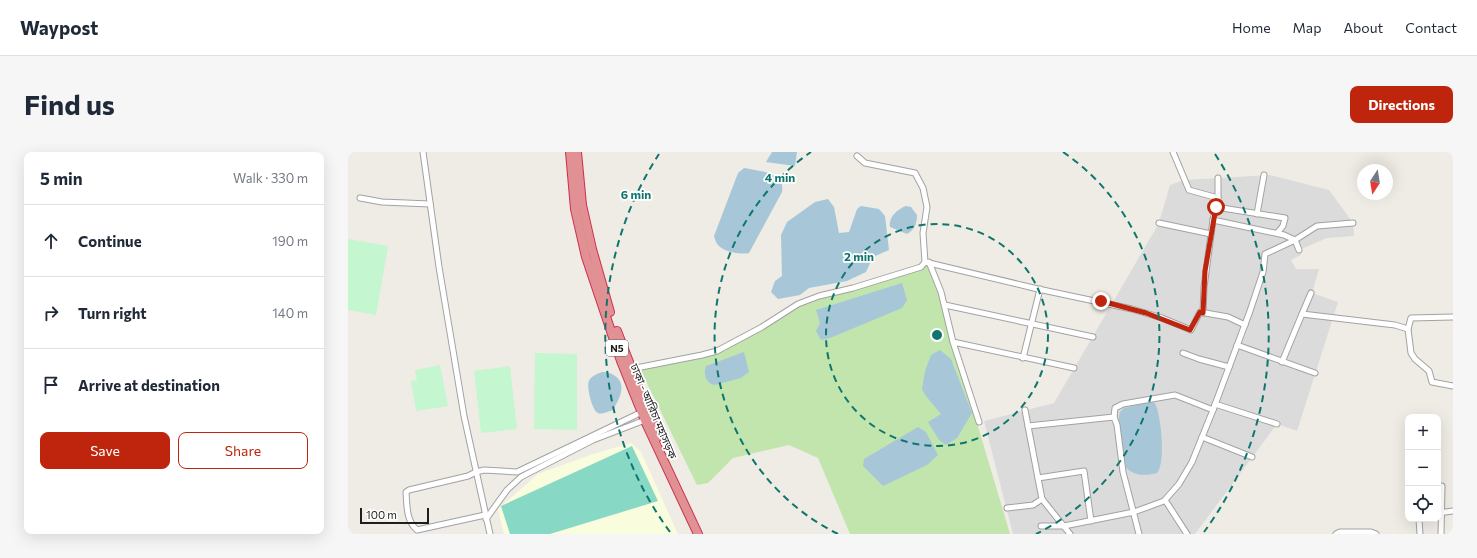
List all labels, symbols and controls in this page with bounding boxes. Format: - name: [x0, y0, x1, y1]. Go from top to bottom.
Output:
- text: Waypost: [20, 16, 98, 39]
- text: Home: [1232, 19, 1271, 36]
- text: Map: [1293, 19, 1321, 36]
- text: About: [1343, 19, 1383, 36]
- text: Contact: [1405, 19, 1457, 36]
- button: Directions: [1350, 86, 1453, 123]
- text: Find us: [24, 87, 115, 121]
- north arrow: [1357, 164, 1393, 200]
- text: 5 min: [40, 168, 83, 189]
- text: Walk · 330 m: [233, 170, 308, 186]
- text: 4 min: [765, 170, 795, 184]
- text: 6 min: [621, 187, 651, 201]
- route start: [1207, 198, 1225, 216]
- icon: ahead: [40, 230, 62, 252]
- text: Continue: [78, 232, 142, 250]
- text: 190 m: [272, 233, 308, 249]
- text: 2 min: [844, 249, 874, 263]
- route end: [1092, 292, 1110, 310]
- icon: right: [40, 302, 62, 324]
- text: Turn right: [78, 304, 147, 322]
- text: 140 m: [272, 305, 308, 321]
- centre of rings: [930, 328, 944, 342]
- road number: N5: [606, 340, 628, 356]
- street label: ঢাকা - আরিচা মহাসড়ক: [628, 361, 680, 461]
- icon: arrive: [40, 374, 62, 396]
- text: Arrive at destination: [78, 376, 220, 394]
- map controls: [1405, 414, 1441, 522]
- button: +: [1405, 414, 1441, 450]
- button: Save: [40, 432, 170, 469]
- button: Share: [178, 432, 308, 469]
- button: −: [1405, 450, 1441, 486]
- button: locate: [1405, 486, 1441, 522]
- scale bar: [360, 506, 429, 525]
- text: 100 m: [366, 508, 397, 521]

